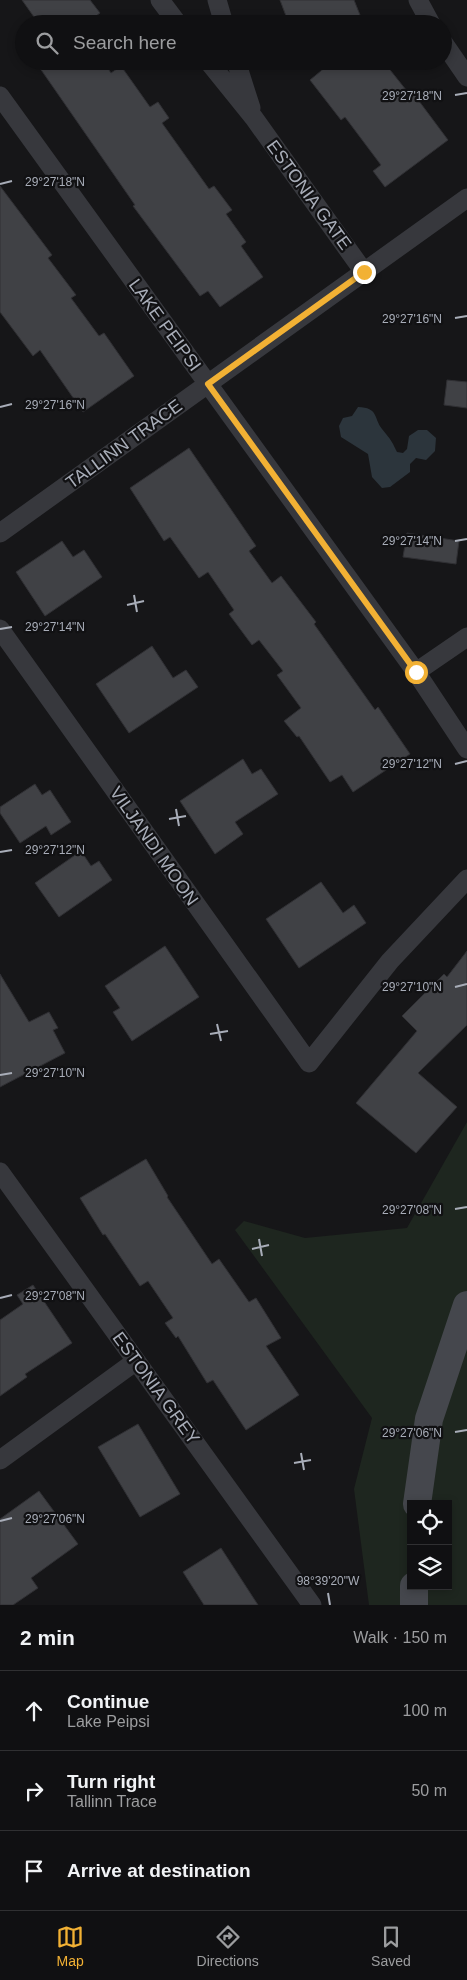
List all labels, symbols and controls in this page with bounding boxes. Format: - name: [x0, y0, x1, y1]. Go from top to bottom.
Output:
- search box: [15, 15, 452, 70]
- icon: search: [33, 29, 61, 57]
- text: Search here: [73, 32, 177, 53]
- text: 29°27'18"N: [382, 89, 442, 103]
- street label: ESTONIA GATE: [263, 136, 355, 254]
- text: 29°27'18"N: [25, 175, 85, 189]
- route end: [353, 261, 376, 284]
- street label: LAKE PEIPSI: [125, 275, 205, 375]
- text: 29°27'16"N: [382, 312, 442, 326]
- street label: TALLINN TRACE: [62, 395, 186, 493]
- text: 29°27'16"N: [25, 398, 85, 412]
- text: 29°27'14"N: [382, 534, 442, 548]
- text: 29°27'14"N: [25, 620, 85, 634]
- route start: [405, 661, 428, 684]
- text: 29°27'12"N: [382, 757, 442, 771]
- street label: VILJANDI MOON: [106, 783, 202, 909]
- text: 29°27'12"N: [25, 843, 85, 857]
- text: 29°27'10"N: [382, 980, 442, 994]
- text: 29°27'10"N: [25, 1066, 85, 1080]
- text: 29°27'08"N: [382, 1203, 442, 1217]
- text: 29°27'08"N: [25, 1289, 85, 1303]
- street label: ESTONIA GREY: [109, 1328, 203, 1448]
- text: 29°27'06"N: [382, 1426, 442, 1440]
- map controls: [407, 1500, 452, 1590]
- button: locate: [407, 1500, 452, 1545]
- text: 29°27'06"N: [25, 1512, 85, 1526]
- button: layers: [407, 1545, 452, 1590]
- text: 98°39'20"W: [297, 1574, 360, 1588]
- text: 2 min: [20, 1626, 75, 1649]
- text: Walk · 150 m: [353, 1629, 447, 1646]
- text: Continue: [67, 1691, 149, 1712]
- icon: ahead: [20, 1697, 48, 1725]
- text: 100 m: [403, 1702, 447, 1719]
- text: Lake Peipsi: [67, 1713, 150, 1730]
- text: Turn right: [67, 1771, 155, 1792]
- icon: right: [20, 1777, 48, 1805]
- text: 50 m: [411, 1782, 447, 1799]
- text: Tallinn Trace: [67, 1793, 157, 1810]
- icon: arrive: [20, 1857, 48, 1885]
- text: Arrive at destination: [67, 1860, 251, 1881]
- tab: Map: [56, 1923, 84, 1969]
- tab: Directions: [197, 1923, 259, 1969]
- tab: Saved: [371, 1923, 411, 1969]

